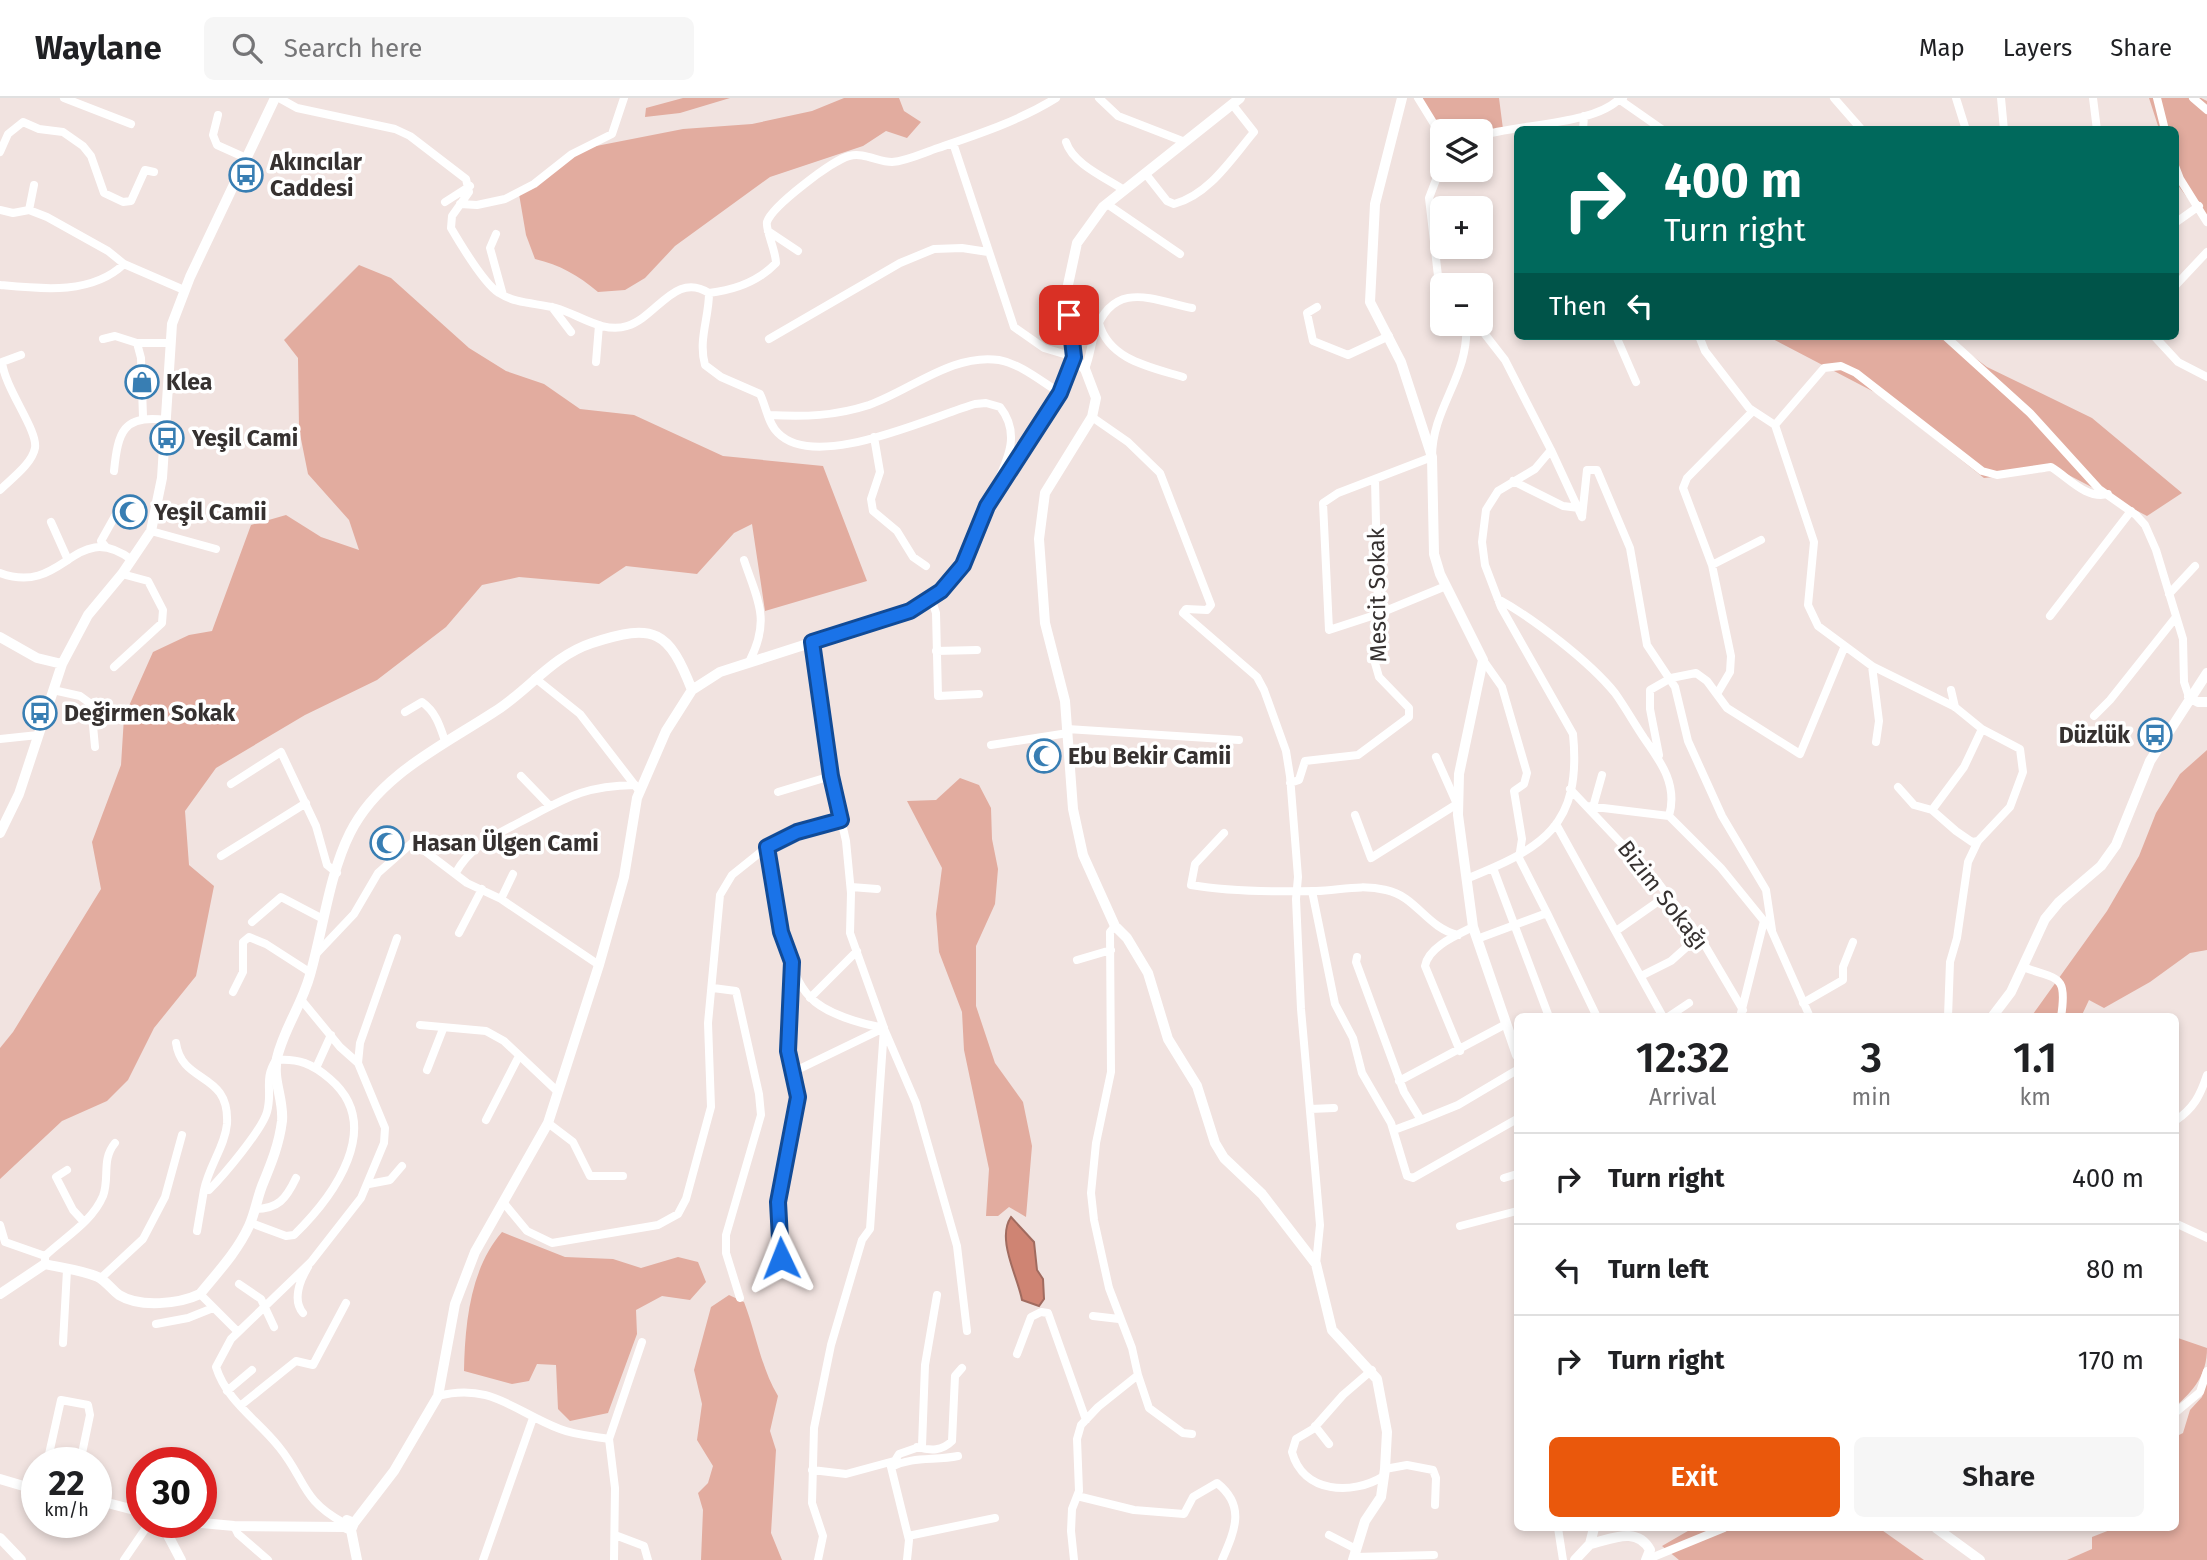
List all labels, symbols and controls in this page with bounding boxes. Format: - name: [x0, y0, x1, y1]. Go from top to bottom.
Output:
- search box: [204, 17, 694, 80]
- text: Waylane: [35, 28, 162, 68]
- icon: search: [228, 29, 266, 67]
- text: Search here: [284, 33, 423, 64]
- text: Map: [1919, 34, 1965, 62]
- text: Layers: [2003, 34, 2072, 62]
- text: Share: [2110, 34, 2172, 62]
- map controls: [1430, 119, 1493, 336]
- button: layers: [1430, 119, 1493, 182]
- place label: Akıncılar Caddesi: [269, 148, 363, 202]
- text: 400 m: [1664, 151, 1802, 210]
- icon: right: [1549, 154, 1640, 245]
- bus stop icon: Akıncılar Caddesi: [227, 156, 265, 194]
- button: +: [1430, 196, 1493, 259]
- text: Turn right: [1664, 211, 1806, 249]
- button: −: [1430, 273, 1493, 336]
- pin: [1039, 285, 1099, 345]
- icon: left: [1621, 287, 1659, 325]
- text: Then: [1549, 291, 1607, 322]
- icon: arrive: [1050, 296, 1088, 334]
- shop icon: Klea: [123, 363, 161, 401]
- place label: Klea: [166, 368, 212, 396]
- bus stop icon: Yeşil Cami: [148, 419, 186, 457]
- place label: Yeşil Cami: [191, 424, 298, 453]
- mosque icon: Yeşil Camii: [111, 493, 149, 531]
- place label: Yeşil Camii: [153, 498, 267, 527]
- street label: Mescit Sokak: [1362, 527, 1392, 663]
- bus stop icon: Değirmen Sokak: [21, 694, 59, 732]
- place label: Değirmen Sokak: [64, 699, 235, 727]
- bus stop icon: Düzlük: [2136, 716, 2174, 754]
- place label: Düzlük: [2059, 721, 2130, 749]
- mosque icon: Ebu Bekir Camii: [1025, 737, 1063, 775]
- place label: Ebu Bekir Camii: [1068, 742, 1231, 770]
- mosque icon: Hasan Ülgen Cami: [368, 824, 406, 862]
- place label: Hasan Ülgen Cami: [412, 829, 599, 857]
- street label: Bizim Sokağı: [1612, 835, 1714, 955]
- text: 12:32: [1636, 1033, 1730, 1083]
- text: 3: [1861, 1033, 1882, 1083]
- text: 1.1: [2013, 1033, 2057, 1083]
- text: Arrival: [1649, 1083, 1716, 1111]
- text: min: [1852, 1083, 1891, 1111]
- text: km: [2019, 1083, 2051, 1111]
- icon: right: [1549, 1160, 1587, 1198]
- text: Turn right: [1608, 1163, 1725, 1194]
- text: 400 m: [2072, 1163, 2144, 1194]
- position arrow: [744, 1221, 818, 1295]
- icon: left: [1549, 1251, 1587, 1289]
- text: Turn left: [1608, 1254, 1709, 1285]
- text: 80 m: [2086, 1254, 2144, 1285]
- icon: right: [1549, 1342, 1587, 1380]
- text: Turn right: [1608, 1345, 1725, 1376]
- text: 170 m: [2078, 1345, 2144, 1376]
- button: Exit: [1549, 1437, 1840, 1517]
- button: Share: [1854, 1437, 2144, 1517]
- speed limit sign: 30: [126, 1447, 217, 1538]
- text: 22: [48, 1462, 85, 1504]
- text: km/h: [44, 1499, 89, 1521]

